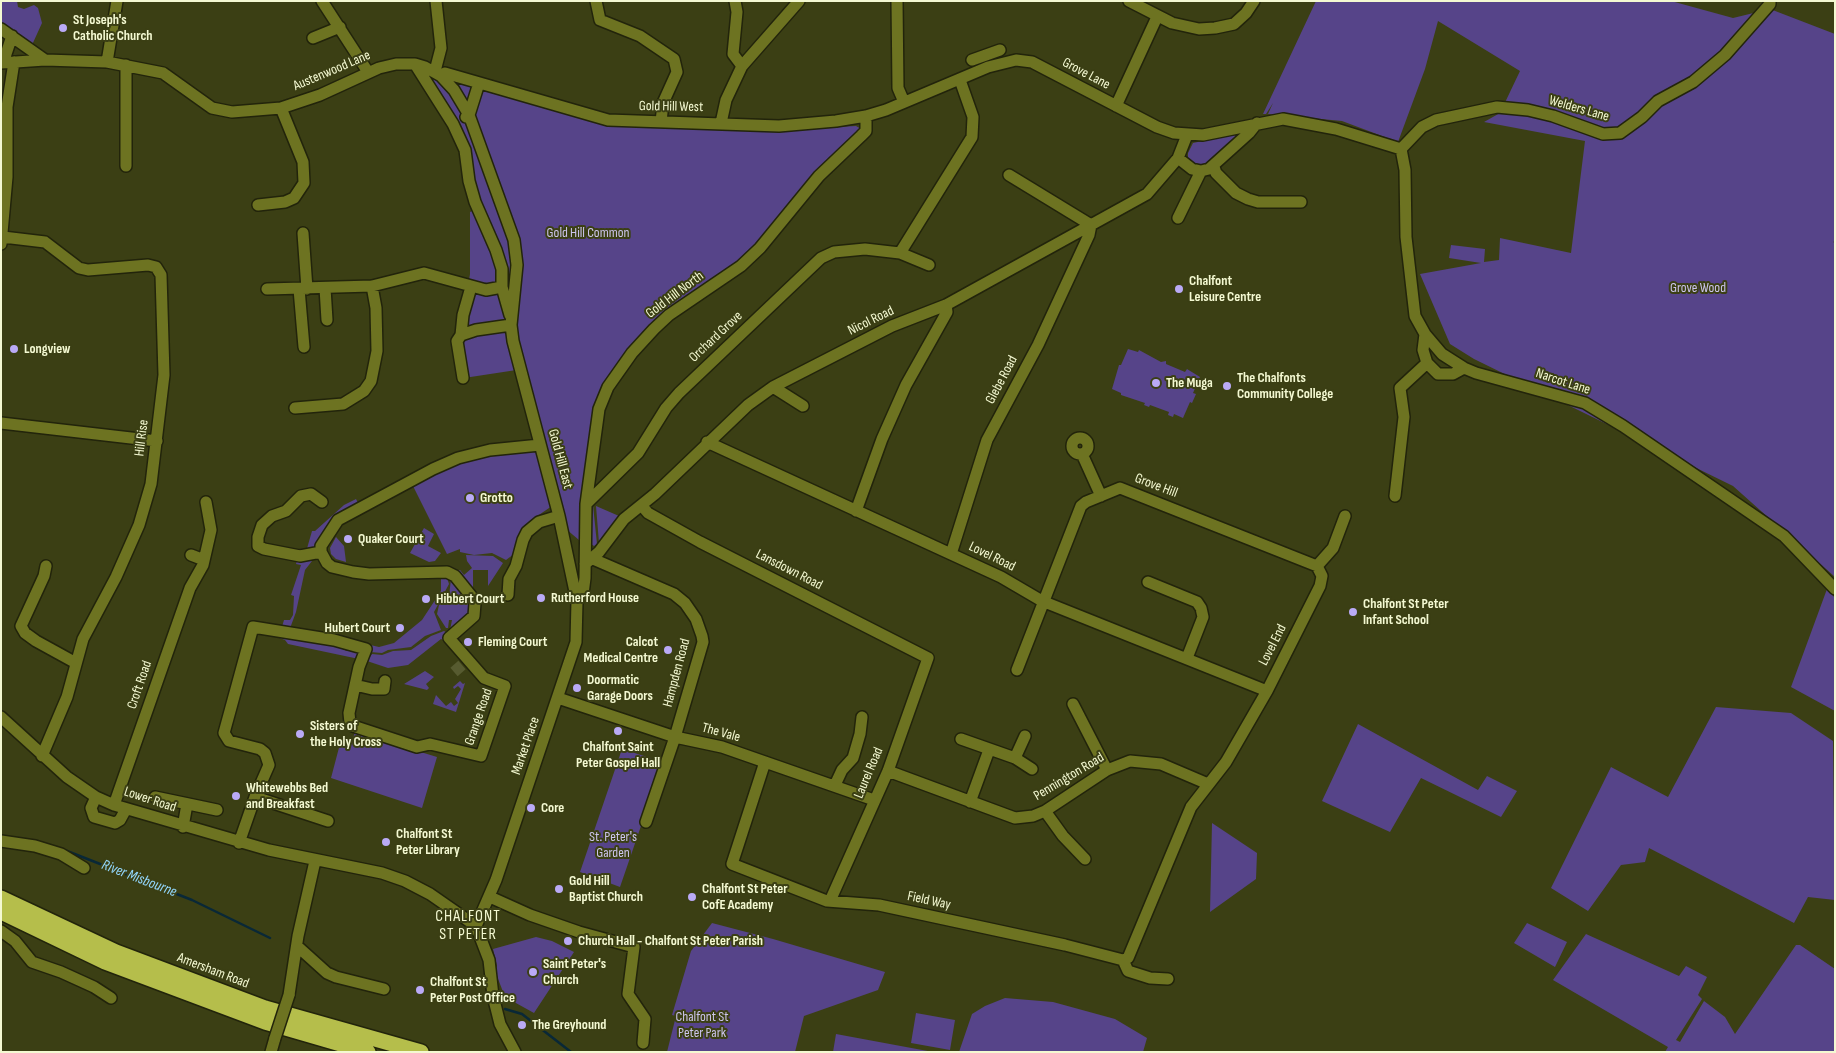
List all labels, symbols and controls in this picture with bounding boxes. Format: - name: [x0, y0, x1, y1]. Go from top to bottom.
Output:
- place label: St Joseph's Catholic Church: [73, 12, 153, 44]
- marker: St Joseph's Catholic Church: [57, 22, 69, 34]
- street label: Austenwood Lane: [291, 47, 373, 95]
- street label: Grove Lane: [1059, 54, 1113, 94]
- street label: Welders Lane: [1547, 92, 1611, 126]
- street label: Gold Hill West: [639, 98, 703, 116]
- park label: Gold Hill Common: [547, 225, 629, 241]
- street label: Gold Hill North: [643, 268, 707, 322]
- place label: Chalfont Leisure Centre: [1189, 273, 1261, 306]
- park label: Grove Wood: [1670, 280, 1726, 296]
- marker: Chalfont Leisure Centre: [1173, 283, 1185, 295]
- street label: Nicol Road: [845, 303, 897, 339]
- street label: Orchard Grove: [686, 308, 746, 366]
- place label: Longview: [24, 341, 71, 357]
- marker: Longview: [8, 343, 20, 355]
- street label: Glebe Road: [982, 353, 1022, 407]
- street label: Narcot Lane: [1534, 365, 1592, 399]
- place label: The Chalfonts Community College: [1237, 370, 1333, 402]
- place label: The Muga: [1166, 375, 1213, 391]
- marker: The Muga: [1150, 377, 1162, 389]
- marker: The Chalfonts Community College: [1221, 380, 1233, 392]
- street label: Hill Rise: [131, 419, 153, 457]
- street label: Gold Hill East: [544, 427, 576, 491]
- street label: Grove Hill: [1132, 470, 1180, 502]
- place label: Grotto: [480, 490, 513, 506]
- marker: Grotto: [464, 492, 476, 504]
- place label: Quaker Court: [358, 531, 424, 547]
- marker: Quaker Court: [342, 533, 354, 545]
- street label: Lovel Road: [966, 539, 1018, 575]
- street label: Lansdown Road: [753, 546, 825, 594]
- place label: Rutherford House: [551, 590, 639, 606]
- place label: Hibbert Court: [436, 591, 504, 607]
- marker: Rutherford House: [535, 592, 547, 604]
- marker: Hibbert Court: [420, 593, 432, 605]
- place label: Chalfont St Peter Infant School: [1363, 596, 1449, 628]
- marker: Chalfont St Peter Infant School: [1347, 606, 1359, 618]
- place label: Hubert Court: [325, 620, 390, 636]
- marker: Hubert Court: [394, 622, 406, 634]
- street label: Lovel End: [1256, 622, 1290, 668]
- place label: Fleming Court: [478, 634, 547, 650]
- place label: Calcot Medical Centre: [584, 634, 658, 666]
- marker: Fleming Court: [462, 636, 474, 648]
- street label: Hampden Road: [660, 637, 694, 709]
- marker: Calcot Medical Centre: [662, 644, 674, 656]
- street label: Croft Road: [124, 659, 156, 711]
- place label: Doormatic Garage Doors: [587, 672, 653, 704]
- marker: Doormatic Garage Doors: [571, 682, 583, 694]
- street label: Grange Road: [461, 686, 497, 748]
- street label: Market Place: [508, 715, 544, 777]
- place label: Sisters of the Holy Cross: [310, 718, 381, 750]
- street label: The Vale: [700, 720, 742, 746]
- marker: Chalfont Saint Peter Gospel Hall: [612, 725, 624, 737]
- marker: Sisters of the Holy Cross: [294, 728, 306, 740]
- place label: Chalfont Saint Peter Gospel Hall: [576, 739, 660, 772]
- street label: Laurel Road: [851, 745, 887, 801]
- street label: Pennington Road: [1031, 749, 1107, 805]
- place label: Whitewebbs Bed and Breakfast: [246, 780, 328, 812]
- street label: Lower Road: [122, 784, 178, 816]
- marker: Whitewebbs Bed and Breakfast: [230, 790, 242, 802]
- place label: Core: [541, 800, 564, 816]
- marker: Core: [525, 802, 537, 814]
- place label: Chalfont St Peter Library: [396, 826, 460, 859]
- park label: St. Peter's Garden: [589, 829, 637, 862]
- marker: Chalfont St Peter Library: [380, 836, 392, 848]
- water label: River Misbourne: [99, 856, 179, 902]
- place label: Gold Hill Baptist Church: [569, 873, 643, 906]
- place label: Chalfont St Peter CofE Academy: [702, 881, 788, 914]
- marker: Gold Hill Baptist Church: [553, 883, 565, 895]
- street label: Field Way: [906, 888, 952, 914]
- marker: Chalfont St Peter CofE Academy: [686, 891, 698, 903]
- district label: CHALFONT ST PETER: [434, 907, 502, 945]
- place label: Church Hall - Chalfont St Peter Parish: [578, 933, 763, 949]
- marker: Church Hall - Chalfont St Peter Parish: [562, 935, 574, 947]
- street label: Amersham Road: [175, 950, 251, 992]
- place label: Saint Peter's Church: [543, 956, 606, 989]
- marker: Saint Peter's Church: [527, 966, 539, 978]
- place label: Chalfont St Peter Post Office: [430, 974, 515, 1006]
- marker: Chalfont St Peter Post Office: [414, 984, 426, 996]
- park label: Chalfont St Peter Park: [675, 1009, 729, 1042]
- place label: The Greyhound: [532, 1017, 606, 1033]
- marker: The Greyhound: [516, 1019, 528, 1031]

